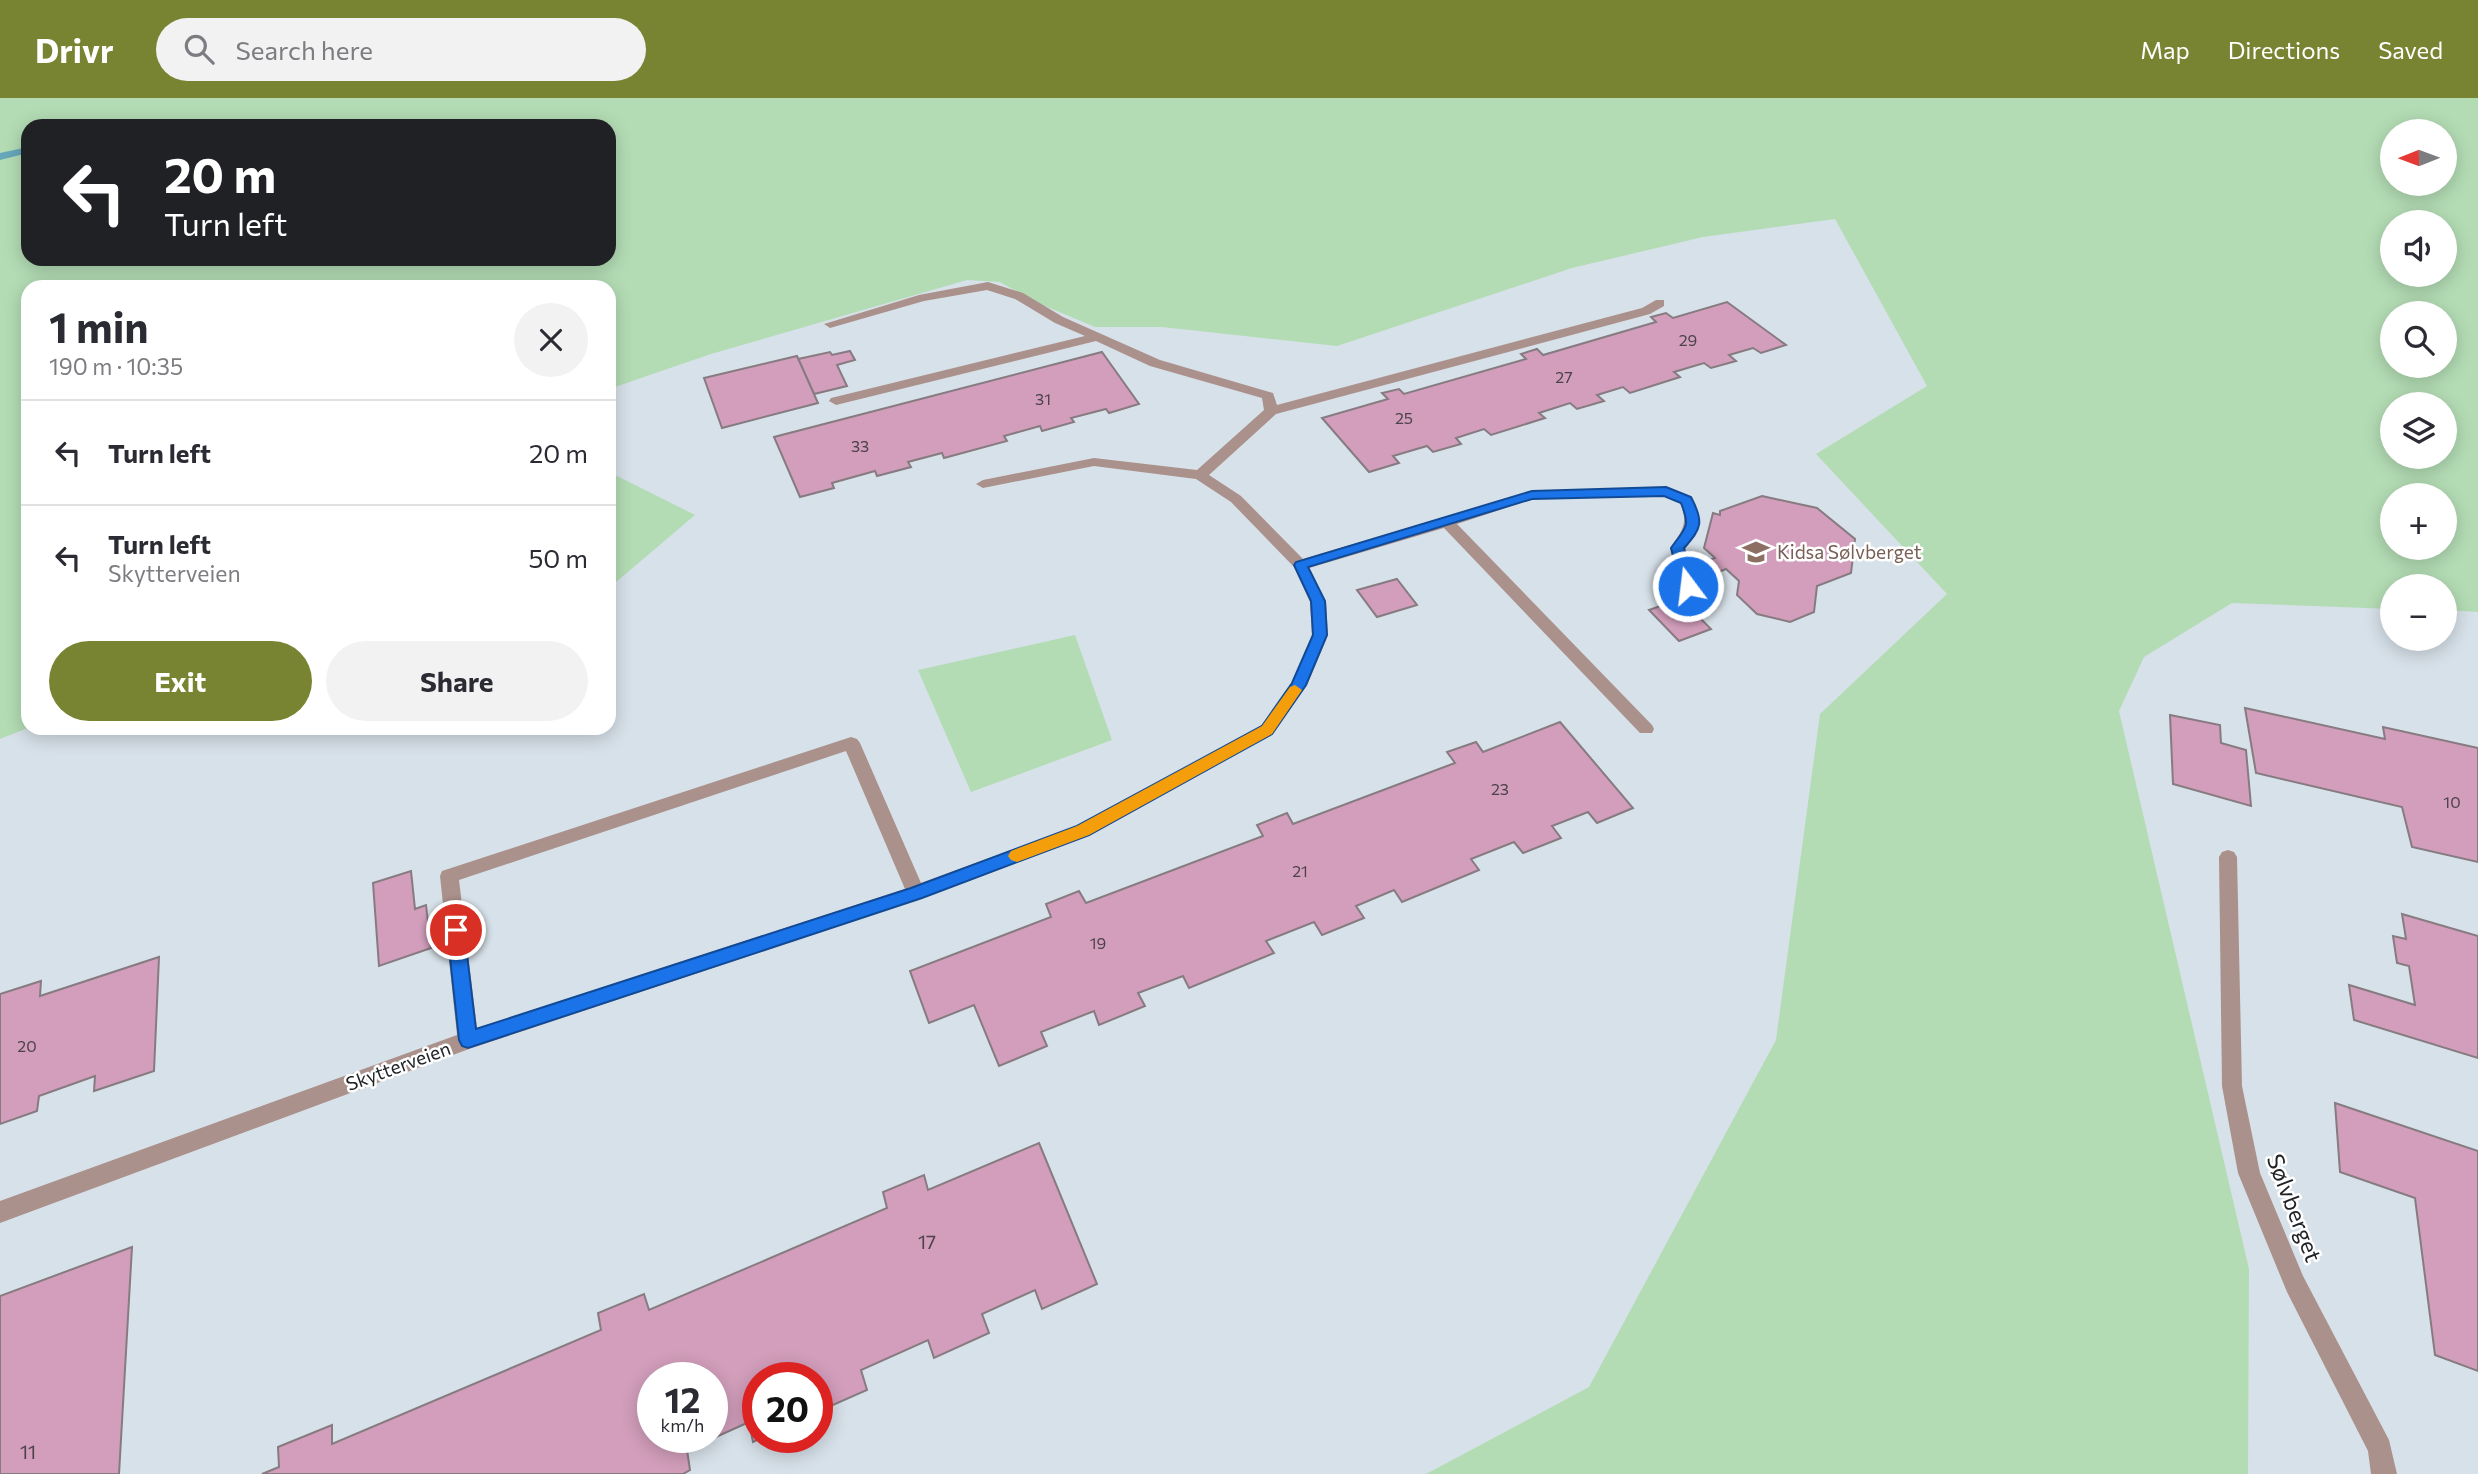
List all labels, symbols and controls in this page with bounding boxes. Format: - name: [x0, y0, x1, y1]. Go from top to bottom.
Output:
- search box: [156, 18, 646, 81]
- text: Drivr: [35, 29, 114, 70]
- icon: search: [180, 30, 218, 68]
- text: Search here: [236, 34, 373, 65]
- text: Map: [2140, 35, 2190, 64]
- text: Directions: [2228, 35, 2340, 64]
- text: Saved: [2378, 35, 2443, 64]
- north arrow: [2380, 119, 2457, 196]
- map controls: [2380, 119, 2457, 651]
- text: 20 m: [164, 143, 276, 203]
- icon: left: [49, 147, 140, 238]
- text: Turn left: [164, 203, 288, 243]
- button: sound: [2380, 210, 2457, 287]
- text: 1 min: [49, 300, 149, 352]
- button: search: [2380, 301, 2457, 378]
- button: close: [514, 303, 588, 377]
- house number: 29: [1679, 330, 1697, 349]
- text: 190 m · 10:35: [49, 352, 183, 380]
- house number: 27: [1555, 367, 1573, 386]
- house number: 31: [1035, 389, 1051, 408]
- button: layers: [2380, 392, 2457, 469]
- house number: 25: [1395, 408, 1413, 427]
- icon: left: [49, 434, 87, 472]
- house number: 33: [851, 436, 869, 455]
- text: Turn left: [108, 437, 211, 468]
- text: 20 m: [529, 437, 588, 468]
- button: +: [2380, 483, 2457, 560]
- text: Turn left: [108, 528, 211, 559]
- school or university icon: Kidsa Sølvberget: [1741, 537, 1771, 567]
- icon: left: [49, 539, 87, 577]
- place label: Kidsa Sølvberget: [1777, 540, 1922, 563]
- text: 50 m: [528, 542, 588, 573]
- position arrow: [1651, 549, 1725, 623]
- text: Skytterveien: [108, 559, 241, 587]
- button: −: [2380, 574, 2457, 651]
- button: Exit: [49, 641, 312, 721]
- button: Share: [326, 641, 588, 721]
- house number: 23: [1491, 779, 1509, 798]
- house number: 10: [2443, 792, 2461, 811]
- house number: 21: [1292, 861, 1308, 880]
- pin: [426, 900, 486, 960]
- icon: arrive: [437, 911, 475, 949]
- house number: 19: [1090, 933, 1106, 952]
- house number: 20: [17, 1036, 37, 1055]
- street label: Skytterveien: [342, 1036, 453, 1095]
- street label: Sølvberget: [2262, 1150, 2328, 1266]
- house number: 17: [918, 1230, 936, 1253]
- speed limit sign: 20: [742, 1362, 833, 1453]
- text: 12: [665, 1377, 700, 1420]
- text: km/h: [661, 1414, 704, 1436]
- house number: 11: [20, 1440, 36, 1463]

